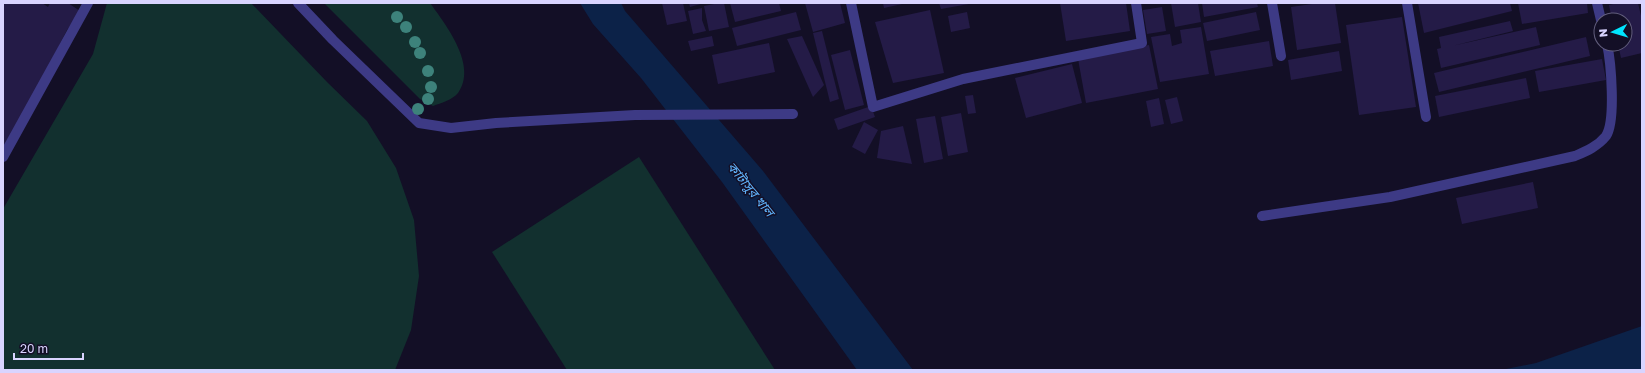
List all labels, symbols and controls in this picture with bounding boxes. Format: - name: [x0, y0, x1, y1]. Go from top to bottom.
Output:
- north arrow: [1593, 12, 1633, 52]
- text: N: [1596, 28, 1609, 38]
- water label: কাটাসুর খাল: [724, 159, 779, 221]
- scale bar: [14, 335, 83, 361]
- text: 20 m: [20, 341, 48, 356]

